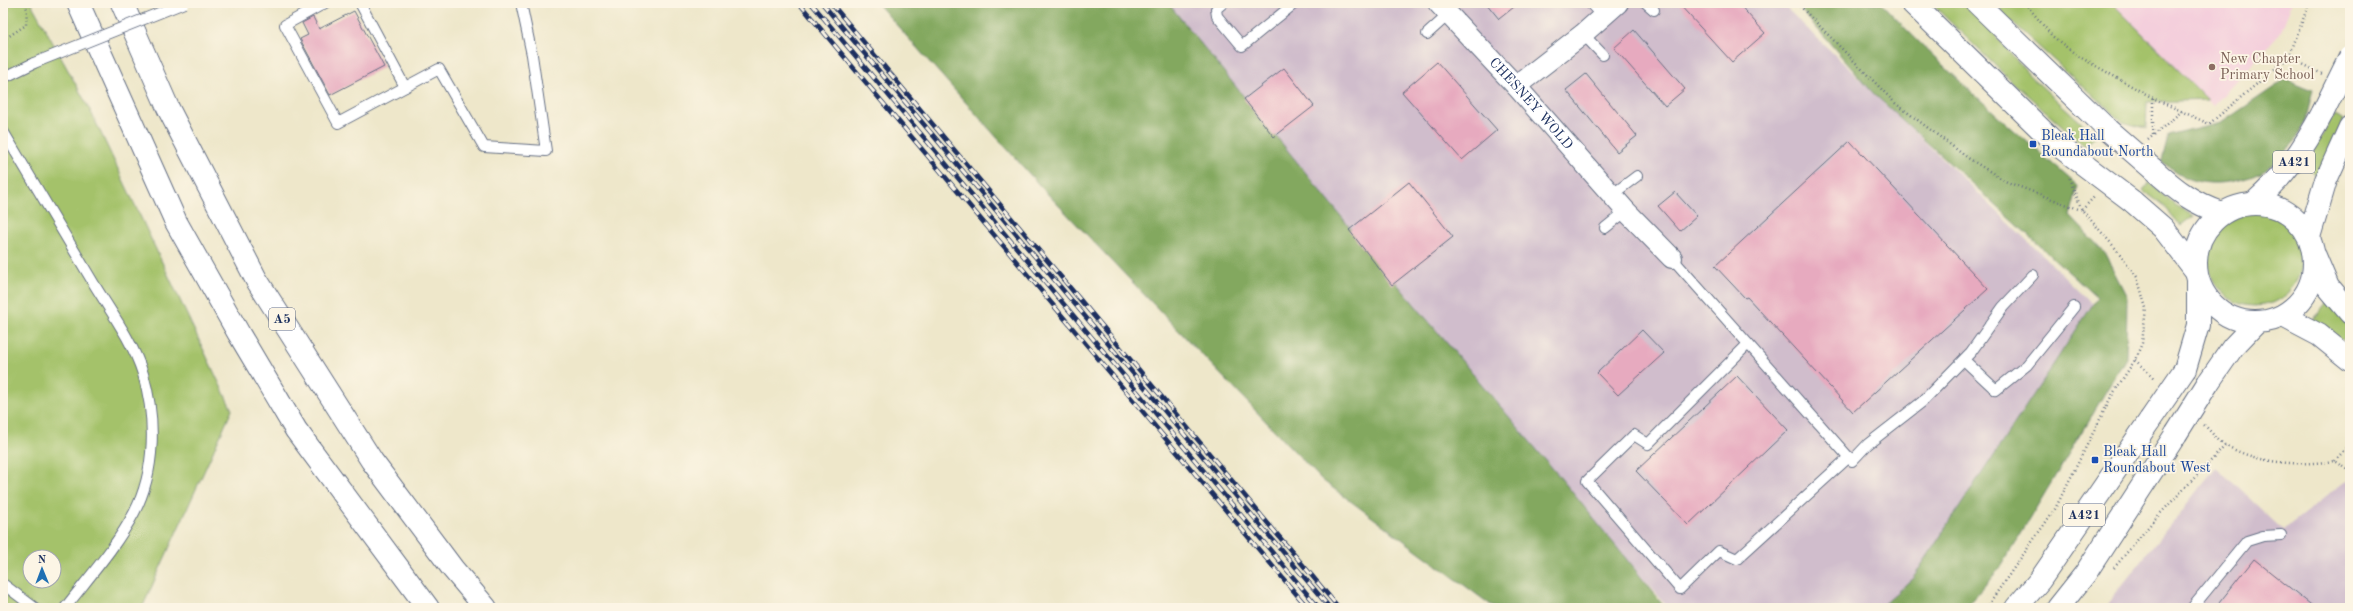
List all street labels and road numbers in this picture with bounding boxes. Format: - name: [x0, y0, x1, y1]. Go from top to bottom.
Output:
- street label: CHESNEY WOLD: [1486, 55, 1575, 152]
- road number: A421: [2273, 151, 2315, 173]
- road number: A5: [269, 308, 295, 330]
- road number: A421: [2063, 504, 2105, 526]

